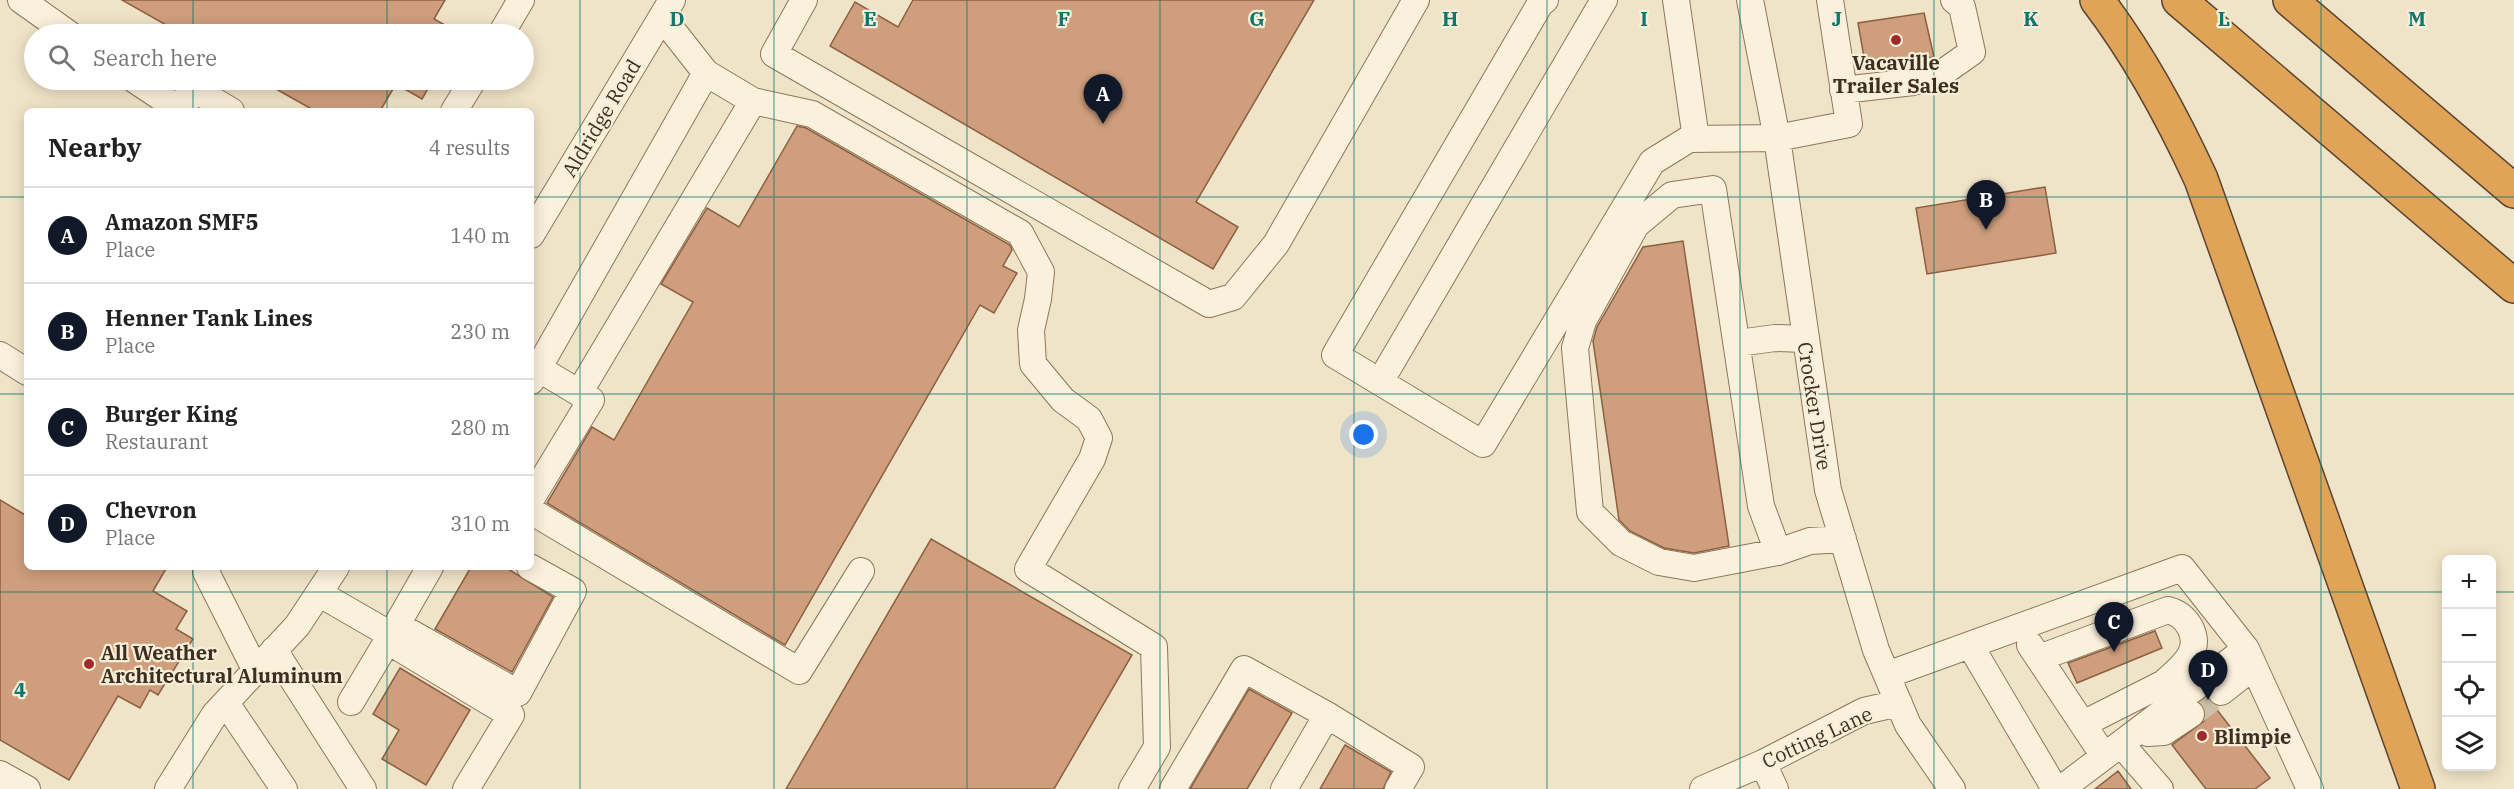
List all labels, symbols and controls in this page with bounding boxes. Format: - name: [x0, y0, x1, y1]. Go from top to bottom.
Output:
- text: D: [669, 5, 685, 32]
- text: E: [863, 5, 877, 32]
- text: F: [1058, 5, 1070, 32]
- text: G: [1249, 5, 1265, 32]
- text: H: [1442, 5, 1458, 32]
- text: I: [1640, 5, 1648, 32]
- text: J: [1832, 5, 1842, 32]
- text: K: [2023, 5, 2039, 32]
- text: L: [2218, 5, 2230, 32]
- text: M: [2408, 5, 2426, 32]
- search box: [24, 24, 534, 90]
- marker: Vacaville Trailer Sales: [1889, 33, 1903, 47]
- icon: search: [45, 41, 78, 74]
- text: Search here: [93, 43, 217, 72]
- place label: Vacaville Trailer Sales: [1833, 49, 1959, 99]
- street label: Aldridge Road: [555, 54, 647, 182]
- pin: A: [1084, 74, 1122, 124]
- text: Nearby: [48, 130, 142, 164]
- text: 4 results: [429, 134, 510, 161]
- pin: B: [1966, 180, 2006, 230]
- text: Amazon SMF5: [105, 207, 259, 236]
- text: A: [61, 222, 74, 249]
- text: 140 m: [450, 222, 510, 249]
- text: Place: [105, 236, 155, 263]
- text: Henner Tank Lines: [105, 303, 313, 332]
- text: B: [60, 318, 75, 345]
- text: 230 m: [450, 318, 510, 345]
- text: Place: [105, 332, 155, 359]
- street label: Crocker Drive: [1792, 340, 1838, 472]
- text: Burger King: [105, 399, 238, 428]
- text: C: [61, 414, 74, 441]
- text: 280 m: [450, 414, 510, 441]
- your location: [1349, 420, 1378, 449]
- text: Restaurant: [105, 428, 208, 455]
- text: Chevron: [105, 495, 197, 524]
- text: D: [60, 510, 75, 537]
- text: 310 m: [450, 510, 510, 537]
- text: Place: [105, 524, 155, 551]
- map controls: [2442, 555, 2496, 771]
- button: +: [2442, 555, 2496, 609]
- pin: C: [2094, 602, 2134, 652]
- button: −: [2442, 609, 2496, 663]
- place label: All Weather Architectural Aluminum: [101, 639, 343, 689]
- pin: D: [2188, 650, 2228, 700]
- marker: All Weather Architectural Aluminum: [82, 657, 96, 671]
- button: locate: [2442, 663, 2496, 717]
- text: 4: [14, 676, 26, 703]
- street label: Cotting Lane: [1757, 700, 1877, 774]
- button: layers: [2442, 717, 2496, 771]
- place label: Blimpie: [2214, 723, 2291, 750]
- marker: Blimpie: [2195, 729, 2209, 743]

